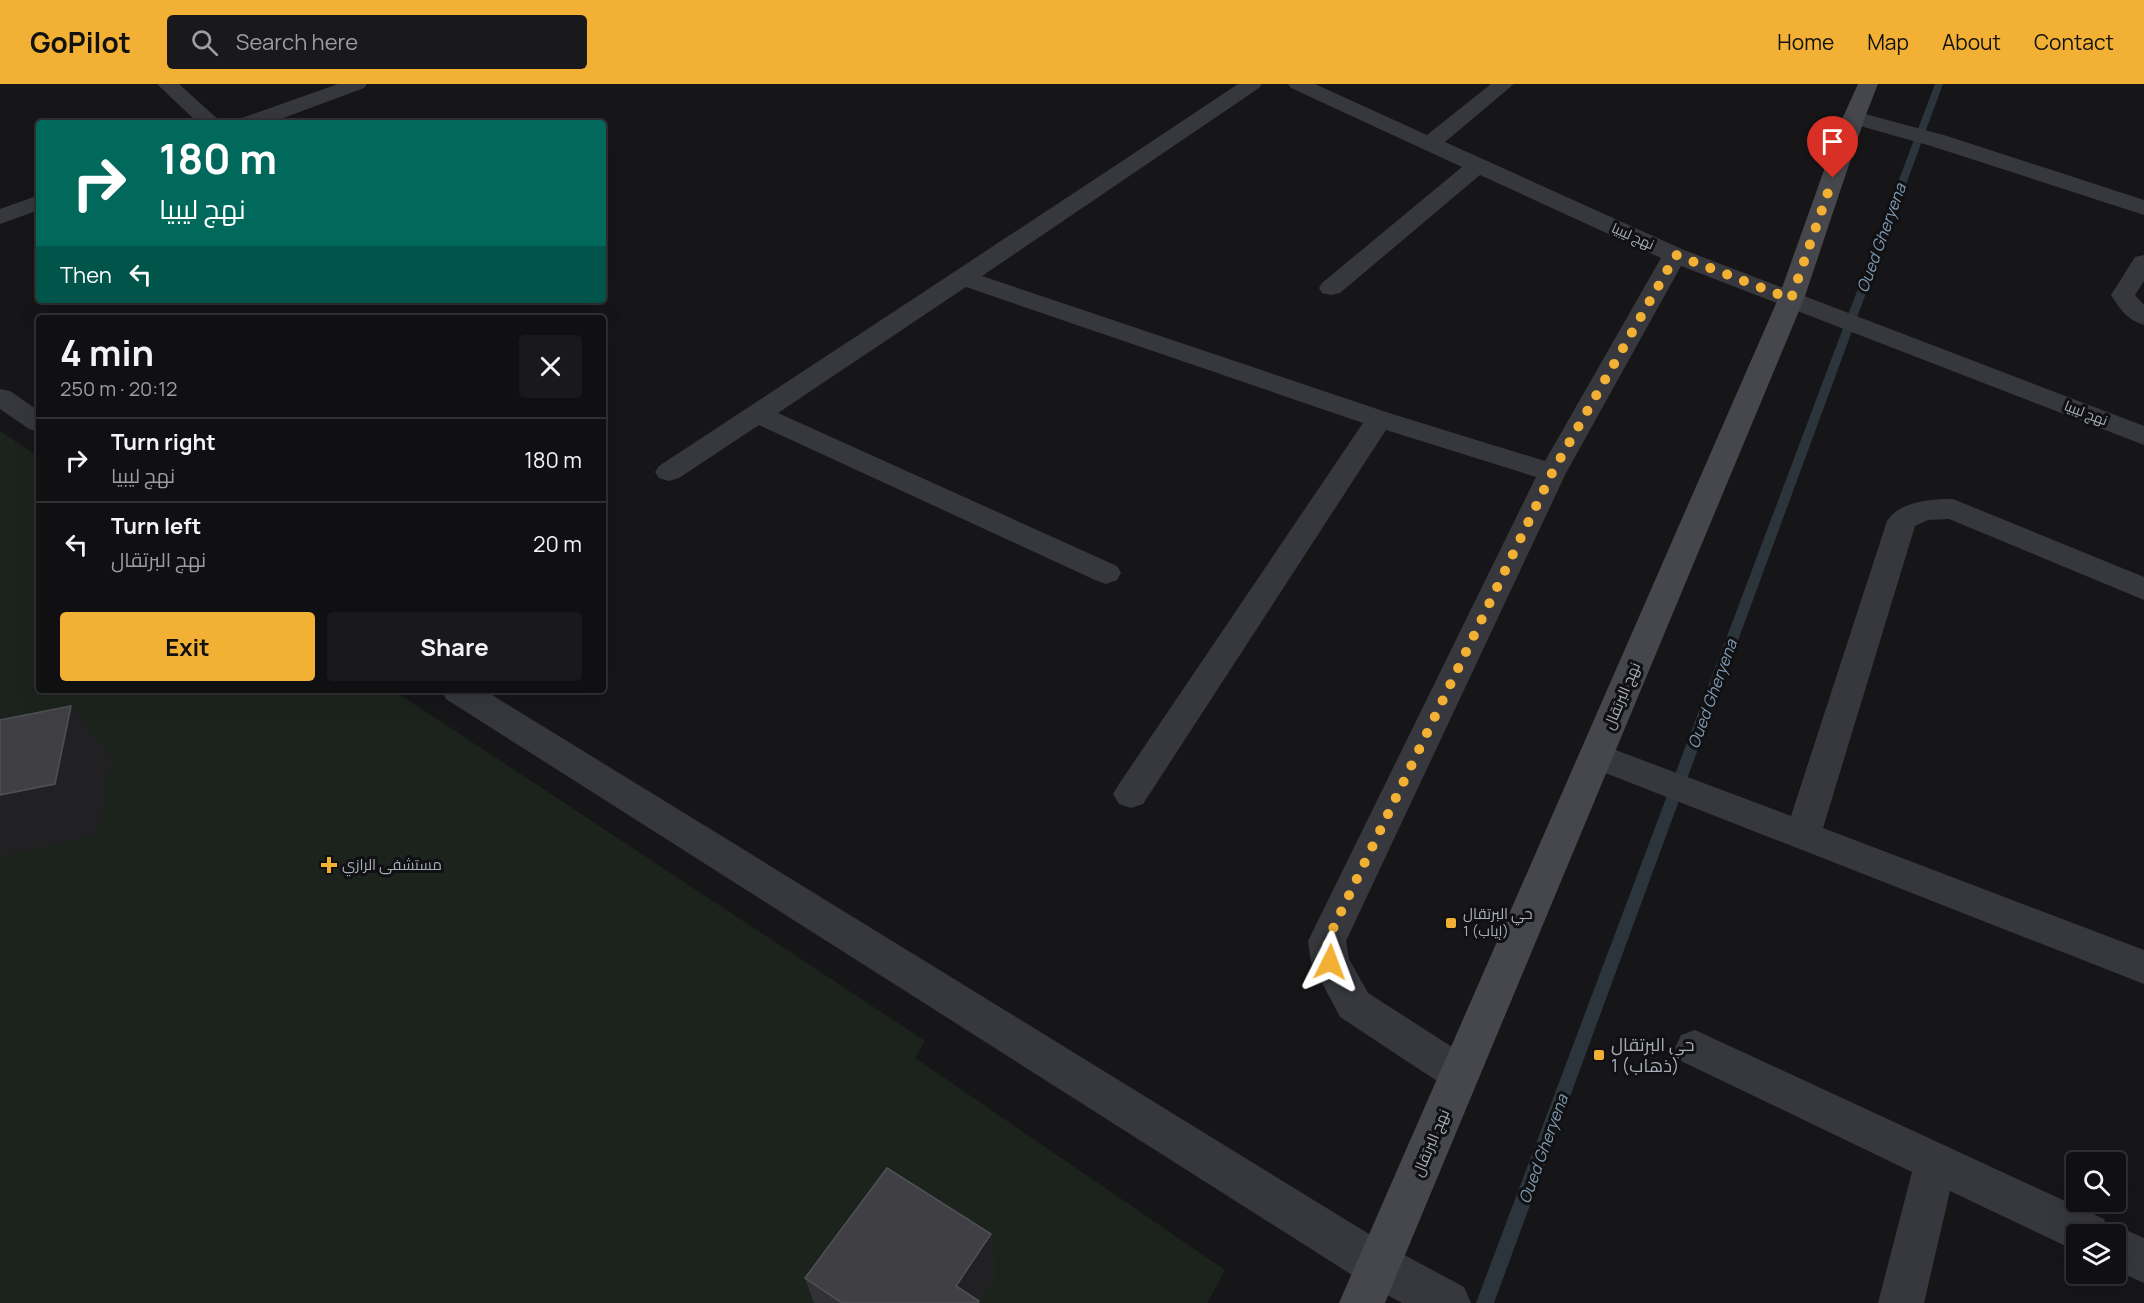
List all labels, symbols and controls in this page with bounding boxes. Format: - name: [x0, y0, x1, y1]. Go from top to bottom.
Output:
- search box: [167, 15, 587, 69]
- text: GoPilot: [30, 23, 131, 61]
- icon: search: [188, 26, 221, 59]
- text: Search here: [236, 27, 358, 57]
- text: Home: [1777, 28, 1834, 56]
- text: Map: [1867, 28, 1909, 56]
- text: About: [1942, 28, 2001, 56]
- text: Contact: [2034, 28, 2114, 56]
- pin: [1807, 116, 1858, 178]
- icon: arrive: [1816, 125, 1849, 158]
- text: 180 m: [159, 129, 277, 187]
- icon: right: [60, 144, 138, 222]
- water label: Oued Gheryena: [1851, 179, 1911, 296]
- text: نهج ليبيا: [159, 190, 246, 227]
- street label: نهج ليبيا: [1609, 218, 1658, 253]
- icon: left: [124, 258, 157, 291]
- text: Then: [60, 260, 112, 290]
- text: 4 min: [60, 328, 154, 377]
- button: close: [519, 335, 582, 398]
- text: 250 m · 20:12: [60, 375, 177, 402]
- street label: نهج ليبيا: [2062, 396, 2111, 429]
- text: Turn right: [111, 427, 216, 457]
- icon: right: [60, 444, 93, 477]
- text: 180 m: [524, 445, 582, 475]
- text: نهج ليبيا: [111, 462, 175, 489]
- text: Turn left: [111, 511, 201, 541]
- icon: left: [60, 528, 93, 561]
- text: 20 m: [533, 529, 582, 559]
- text: نهج البرتقال: [111, 546, 206, 573]
- button: Exit: [60, 612, 315, 681]
- button: Share: [327, 612, 582, 681]
- water label: Oued Gheryena: [1682, 635, 1742, 752]
- street label: نهج البرتقال: [1598, 659, 1646, 733]
- place label: مستشفى الرازي: [342, 854, 442, 877]
- marker: مستشفى الرازي: [320, 856, 338, 874]
- place label: حي البرتقال 1 (إياب): [1463, 903, 1533, 941]
- marker: حي البرتقال 1 (إياب): [1444, 916, 1458, 930]
- position arrow: [1298, 930, 1362, 994]
- place label: حي البرتقال 1 (ذهاب): [1611, 1032, 1695, 1077]
- marker: حي البرتقال 1 (ذهاب): [1592, 1048, 1606, 1062]
- water label: Oued Gheryena: [1513, 1090, 1573, 1207]
- street label: نهج البرتقال: [1407, 1106, 1455, 1180]
- map controls: [2066, 1152, 2126, 1284]
- button: search: [2066, 1152, 2126, 1212]
- button: layers: [2066, 1224, 2126, 1284]

